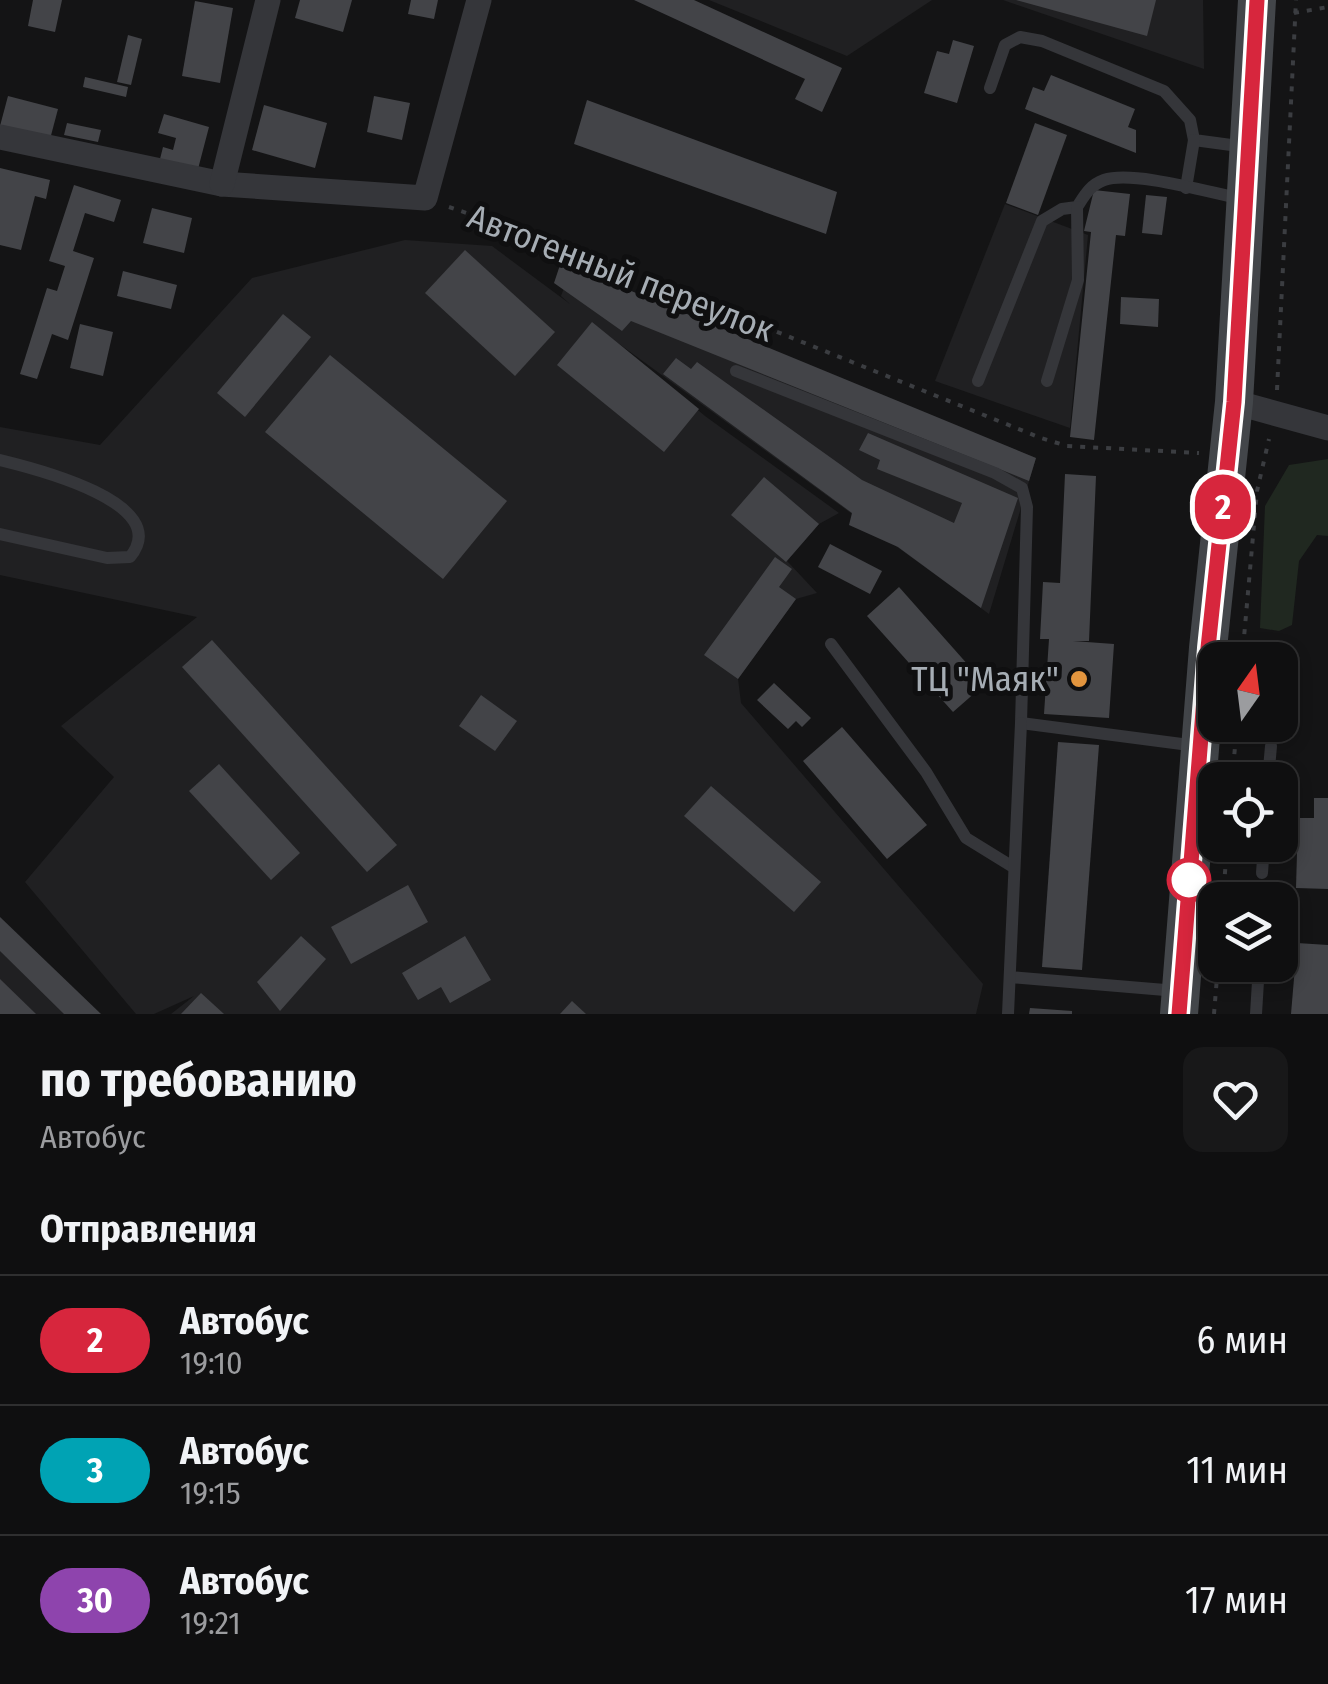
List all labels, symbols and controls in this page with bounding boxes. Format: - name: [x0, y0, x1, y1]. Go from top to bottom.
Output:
- street label: Автогенный переулок: [462, 195, 780, 351]
- line badge: 2: [1190, 474, 1256, 540]
- text: 2: [1215, 486, 1231, 528]
- north arrow: [1198, 642, 1298, 742]
- map controls: [1198, 642, 1298, 982]
- place label: ТЦ "Маяк": [911, 658, 1059, 700]
- marker: ТЦ "Маяк": [1068, 668, 1090, 690]
- button: locate: [1198, 762, 1298, 862]
- unlabelled marker: [1168, 859, 1210, 901]
- button: layers: [1198, 882, 1298, 982]
- button: heart: [1183, 1047, 1288, 1152]
- text: по требованию: [40, 1051, 357, 1109]
- text: Автобус: [40, 1118, 146, 1156]
- text: Отправления: [40, 1206, 257, 1252]
- text: Автобус: [180, 1298, 309, 1344]
- text: 6 мин: [1196, 1317, 1288, 1363]
- text: 2: [87, 1319, 103, 1361]
- text: 19:10: [180, 1344, 243, 1382]
- text: Автобус: [180, 1428, 309, 1474]
- text: 11 мин: [1186, 1447, 1288, 1493]
- text: 3: [87, 1449, 103, 1491]
- text: 19:15: [180, 1474, 241, 1512]
- text: Автобус: [180, 1558, 309, 1604]
- text: 17 мин: [1185, 1577, 1288, 1623]
- text: 30: [77, 1579, 113, 1621]
- text: 19:21: [180, 1604, 241, 1642]

